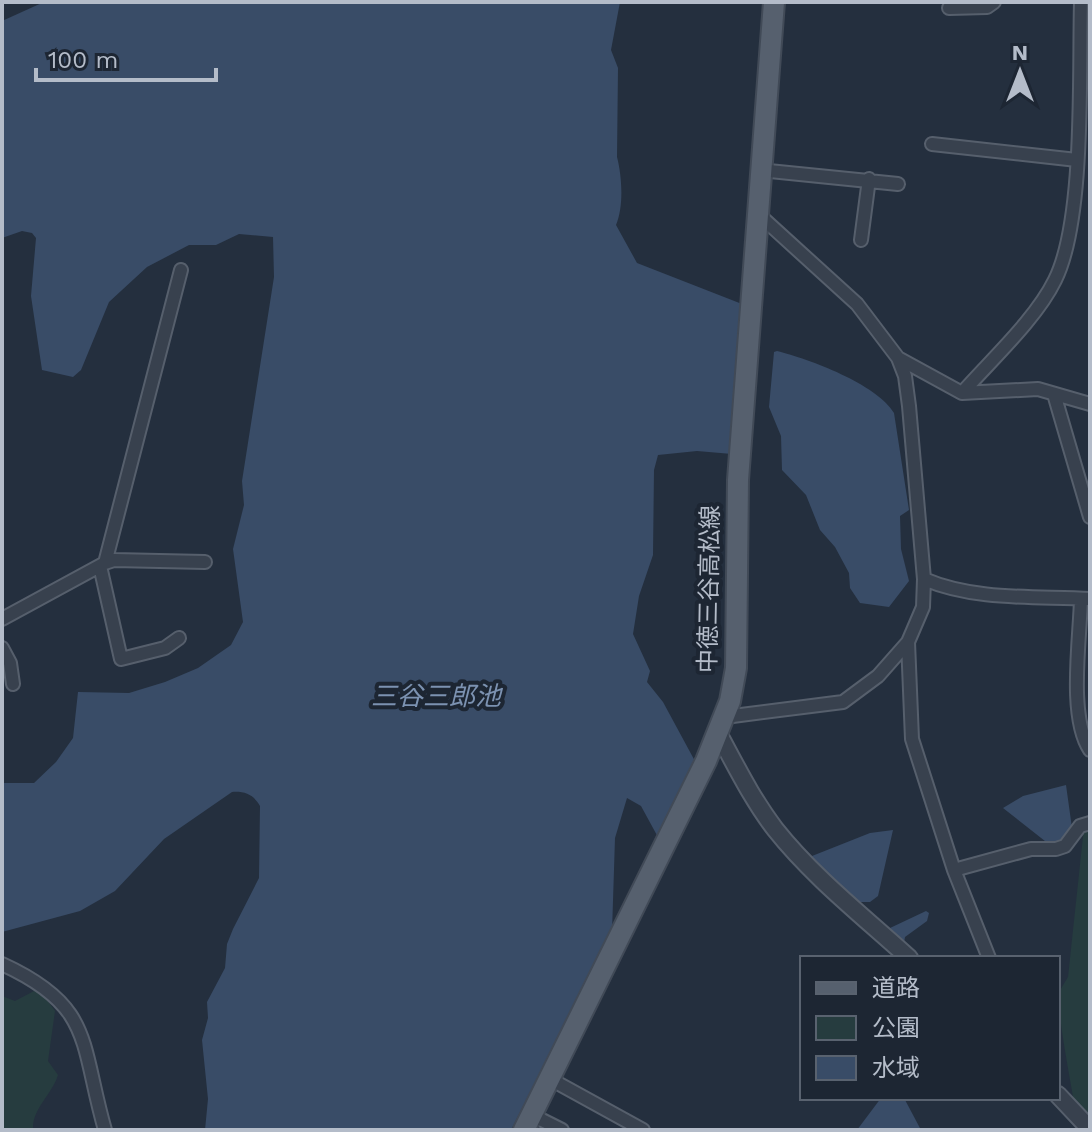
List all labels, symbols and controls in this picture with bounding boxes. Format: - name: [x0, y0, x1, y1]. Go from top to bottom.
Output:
- scale bar: [36, 32, 216, 82]
- north arrow: [980, 32, 1060, 112]
- text: N: [1012, 40, 1028, 65]
- text: 100 m: [48, 46, 118, 74]
- street label: 中徳三谷高松線: [694, 505, 724, 673]
- water label: 三谷三郎池: [371, 681, 504, 711]
- legend: [800, 956, 1060, 1100]
- text: 道路: [872, 974, 920, 1002]
- text: 公園: [872, 1014, 920, 1042]
- text: 水域: [872, 1054, 920, 1082]

